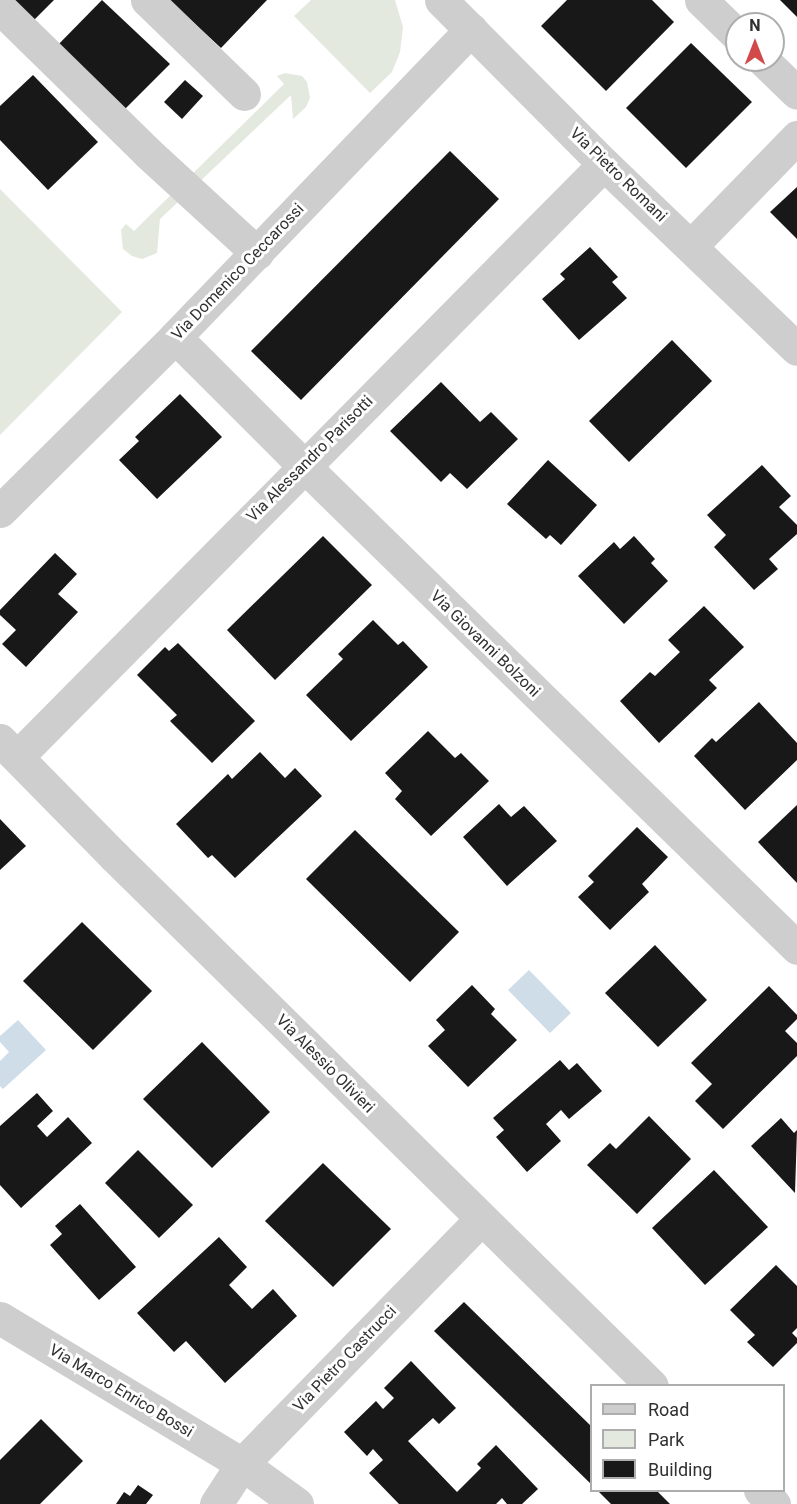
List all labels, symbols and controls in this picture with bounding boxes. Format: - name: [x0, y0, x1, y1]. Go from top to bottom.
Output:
- north arrow: [725, 12, 785, 72]
- text: N: [749, 16, 761, 35]
- street label: Via Pietro Romani: [566, 124, 670, 226]
- street label: Via Domenico Ceccarossi: [168, 200, 308, 344]
- street label: Via Alessandro Parisotti: [243, 392, 377, 526]
- street label: Via Giovanni Bolzoni: [426, 587, 544, 701]
- street label: Via Alessio Olivieri: [272, 1011, 378, 1117]
- street label: Via Pietro Castrucci: [289, 1302, 401, 1416]
- street label: Via Marco Enrico Bossi: [46, 1340, 196, 1442]
- legend: [590, 1384, 785, 1492]
- text: Road: [648, 1399, 689, 1420]
- text: Park: [648, 1429, 684, 1450]
- text: Building: [648, 1459, 712, 1480]

